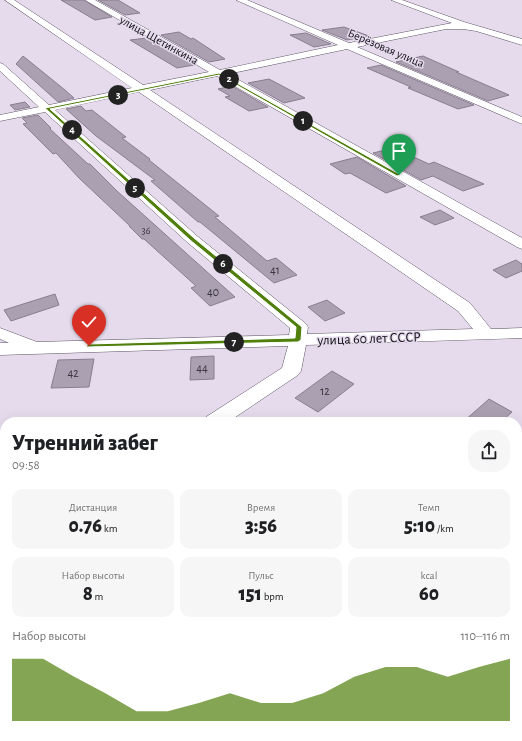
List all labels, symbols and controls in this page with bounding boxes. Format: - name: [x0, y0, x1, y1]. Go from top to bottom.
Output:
- street label: улица Щетинкина: [116, 13, 201, 68]
- street label: Берёзовая улица: [346, 27, 426, 71]
- pin: 2: [219, 69, 239, 89]
- text: 2: [226, 73, 232, 84]
- pin: 3: [108, 85, 128, 105]
- text: 3: [116, 89, 120, 100]
- pin: 1: [293, 111, 313, 131]
- text: 1: [301, 115, 305, 126]
- pin: 4: [62, 120, 82, 140]
- text: 4: [69, 124, 75, 135]
- pin: [382, 134, 416, 175]
- icon: arrive: [388, 140, 410, 162]
- pin: 5: [125, 178, 145, 198]
- text: 5: [133, 182, 137, 193]
- house number: 36: [142, 226, 151, 236]
- pin: 6: [213, 254, 233, 274]
- text: 6: [220, 258, 226, 269]
- house number: 41: [270, 264, 280, 276]
- house number: 40: [207, 286, 219, 298]
- pin: [72, 305, 106, 346]
- icon: check: [78, 311, 100, 333]
- street label: улица 60 лет СССР: [316, 330, 421, 348]
- pin: 7: [224, 332, 244, 352]
- text: 7: [232, 336, 236, 347]
- house number: 44: [196, 362, 208, 374]
- house number: 42: [67, 367, 79, 379]
- house number: 12: [320, 385, 330, 397]
- button: share: [468, 430, 510, 472]
- text: Утренний забег: [12, 432, 158, 454]
- text: 09:58: [12, 459, 40, 472]
- text: Дистанция: [69, 502, 117, 513]
- text: Время: [247, 502, 275, 513]
- text: Темп: [418, 502, 440, 513]
- text: 0.76: [68, 516, 102, 536]
- text: 3:56: [245, 516, 277, 536]
- text: 5:10: [404, 516, 435, 536]
- text: km: [102, 523, 118, 534]
- text: /km: [435, 523, 454, 534]
- text: Набор высоты: [62, 570, 124, 581]
- text: Пульс: [248, 570, 274, 581]
- text: kcal: [421, 570, 437, 581]
- text: 8: [83, 584, 93, 604]
- text: 151: [238, 584, 262, 604]
- text: 60: [419, 584, 439, 604]
- text: m: [93, 591, 103, 602]
- text: bpm: [262, 591, 284, 602]
- text: Набор высоты: [12, 630, 86, 643]
- text: 110–116 m: [460, 630, 510, 643]

